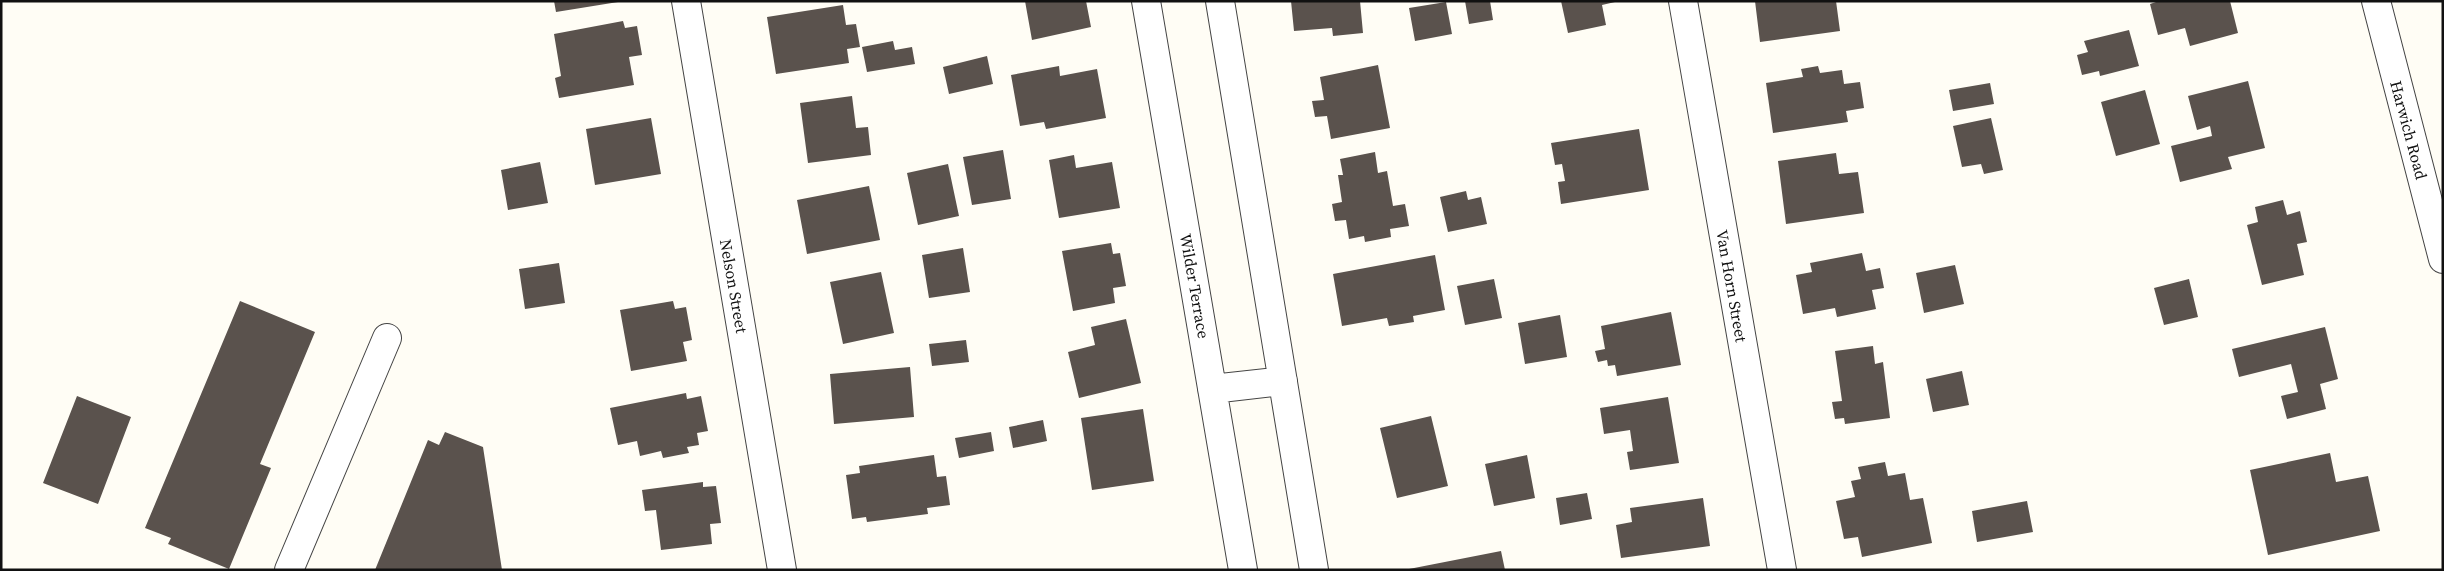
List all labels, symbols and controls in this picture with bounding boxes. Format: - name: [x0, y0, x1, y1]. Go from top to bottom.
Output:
- street label: Harwich Road: [2385, 78, 2433, 182]
- street label: Van Horn Street: [1711, 228, 1753, 345]
- street label: Wilder Terrace: [1175, 232, 1215, 340]
- street label: Nelson Street: [715, 237, 753, 335]

